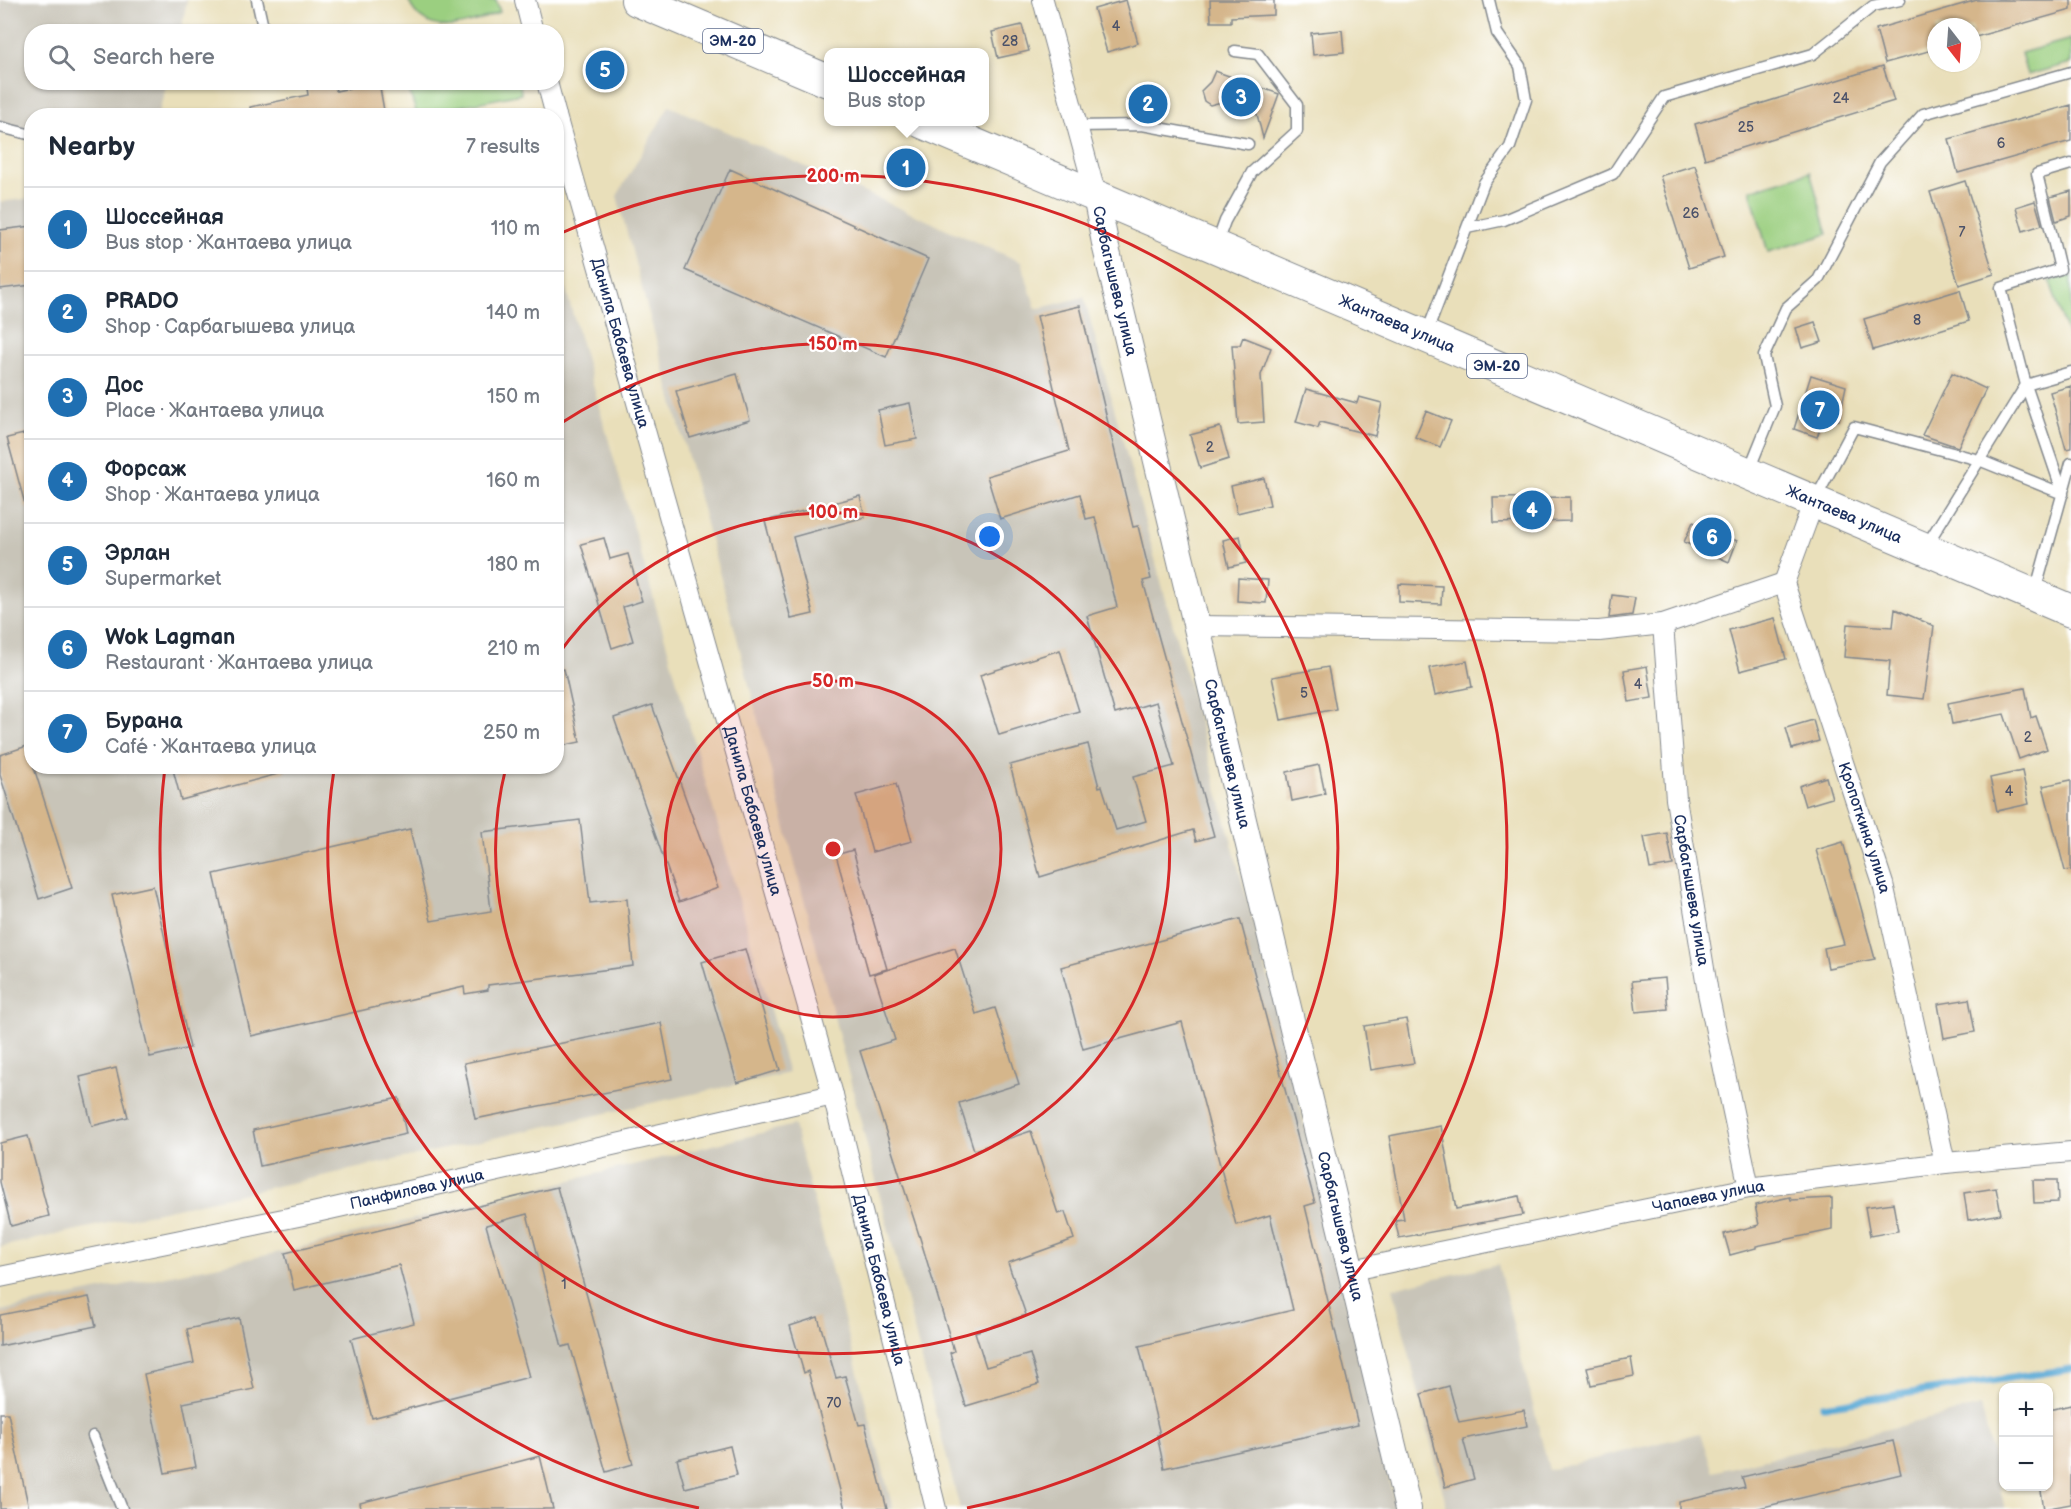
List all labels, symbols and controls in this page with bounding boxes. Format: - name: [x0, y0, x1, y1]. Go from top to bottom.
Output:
- house number: 4: [1112, 18, 1121, 35]
- north arrow: [1927, 18, 1981, 72]
- search box: [24, 24, 564, 90]
- road number: ЭМ-20: [703, 29, 763, 53]
- house number: 28: [1002, 33, 1018, 50]
- icon: search: [45, 41, 78, 74]
- text: Search here: [93, 44, 215, 71]
- pin: 5: [586, 48, 624, 92]
- popup: [824, 48, 989, 126]
- text: Шоссейная: [847, 62, 966, 89]
- pin: 3: [1222, 74, 1260, 120]
- pin: 2: [1128, 82, 1168, 126]
- text: Bus stop: [847, 89, 926, 113]
- house number: 24: [1833, 90, 1850, 107]
- house number: 25: [1738, 119, 1754, 136]
- text: Nearby: [48, 132, 135, 163]
- text: 7 results: [466, 135, 540, 159]
- house number: 6: [1997, 135, 2006, 152]
- pin: 1: [886, 146, 926, 190]
- text: 200 m: [806, 166, 860, 187]
- text: Шоссейная: [105, 204, 224, 231]
- street label: Сарбагышева улица: [1089, 204, 1141, 358]
- house number: 26: [1683, 205, 1700, 222]
- text: 1: [63, 217, 72, 241]
- text: 110 m: [491, 217, 540, 241]
- house number: 7: [1959, 224, 1966, 241]
- text: Bus stop · Жантаева улица: [105, 231, 352, 255]
- street label: Данила Бабаева улица: [587, 256, 653, 431]
- text: PRADO: [105, 288, 179, 315]
- street label: Жантаева улица: [1336, 291, 1458, 357]
- text: 2: [62, 301, 73, 325]
- text: 140 m: [486, 301, 540, 325]
- house number: 8: [1913, 312, 1921, 329]
- text: Shop · Сарбагышева улица: [105, 315, 355, 339]
- text: 150 m: [808, 334, 858, 355]
- road number: ЭМ-20: [1467, 354, 1527, 378]
- text: Дос: [105, 372, 144, 399]
- text: 3: [62, 385, 73, 409]
- text: 150 m: [487, 385, 540, 409]
- pin: 7: [1800, 388, 1840, 432]
- text: Place · Жантаева улица: [105, 399, 324, 423]
- house number: 2: [1206, 439, 1215, 456]
- text: Форсаж: [105, 456, 186, 483]
- text: 4: [62, 469, 73, 493]
- text: 160 m: [486, 469, 540, 493]
- street label: Жантаева улица: [1783, 481, 1906, 548]
- text: Shop · Жантаева улица: [105, 483, 320, 507]
- pin: 4: [1512, 488, 1552, 532]
- text: 100 m: [808, 502, 858, 523]
- pin: 6: [1692, 514, 1732, 560]
- your location: [975, 522, 1004, 551]
- text: Эрлан: [105, 540, 170, 567]
- text: 5: [62, 553, 73, 577]
- text: 180 m: [487, 553, 540, 577]
- text: Supermarket: [105, 567, 221, 591]
- text: Wok Lagman: [105, 624, 235, 651]
- text: 6: [61, 637, 74, 661]
- text: 210 m: [487, 637, 540, 661]
- text: Restaurant · Жантаева улица: [105, 651, 373, 675]
- text: 50 m: [812, 671, 854, 692]
- house number: 4: [1634, 676, 1643, 693]
- street label: Сарбагышева улица: [1200, 677, 1254, 831]
- house number: 5: [1300, 685, 1308, 702]
- text: Бурана: [105, 708, 182, 735]
- text: 7: [62, 721, 73, 745]
- text: 250 m: [483, 721, 540, 745]
- street label: Данила Бабаева улица: [719, 724, 786, 898]
- house number: 2: [2024, 729, 2033, 746]
- text: Café · Жантаева улица: [105, 735, 317, 759]
- street label: Кропоткина улица: [1834, 760, 1894, 896]
- house number: 4: [2005, 783, 2014, 800]
- street label: Сарбагышева улица: [1669, 813, 1713, 968]
- centre of rings: [823, 839, 843, 859]
- street label: Сарбагышева улица: [1313, 1150, 1368, 1304]
- street label: Панфилова улица: [348, 1165, 486, 1214]
- street label: Чапаева улица: [1651, 1177, 1766, 1217]
- street label: Данила Бабаева улица: [849, 1192, 910, 1368]
- house number: 1: [561, 1276, 567, 1293]
- map controls: [1999, 1383, 2053, 1491]
- button: +: [1999, 1383, 2053, 1437]
- house number: 70: [826, 1395, 842, 1412]
- button: −: [1999, 1437, 2053, 1491]

